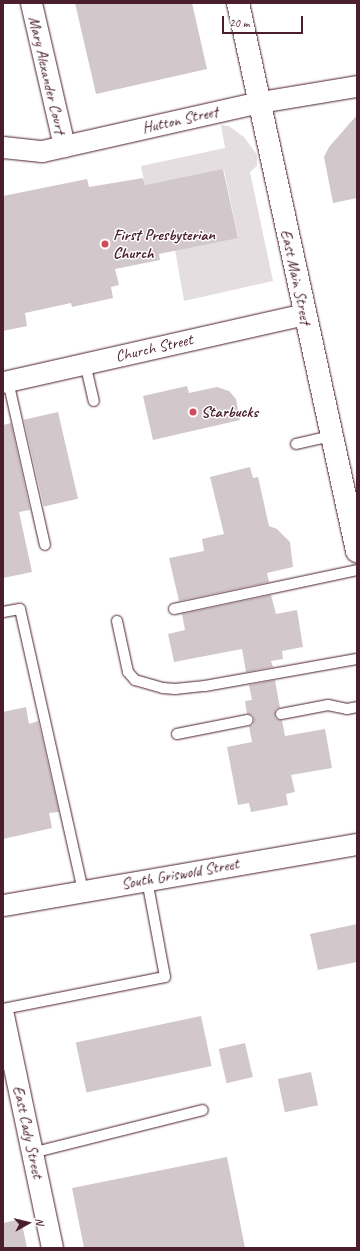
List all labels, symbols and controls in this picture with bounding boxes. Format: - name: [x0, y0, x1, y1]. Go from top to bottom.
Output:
- scale bar: [224, 8, 305, 34]
- street label: Mary Alexander Court: [24, 14, 70, 136]
- text: 20 m: [229, 15, 249, 31]
- street label: Hutton Street: [140, 102, 220, 138]
- place label: First Presbyterian Church: [113, 225, 215, 263]
- street label: East Main Street: [276, 227, 316, 327]
- marker: First Presbyterian Church: [100, 239, 110, 249]
- street label: Church Street: [113, 330, 195, 366]
- place label: Starbucks: [201, 402, 258, 422]
- marker: Starbucks: [188, 407, 198, 417]
- street label: South Griswold Street: [120, 854, 240, 894]
- street label: East Cady Street: [9, 1083, 47, 1181]
- north arrow: [8, 1203, 48, 1243]
- text: N: [32, 1217, 47, 1226]

